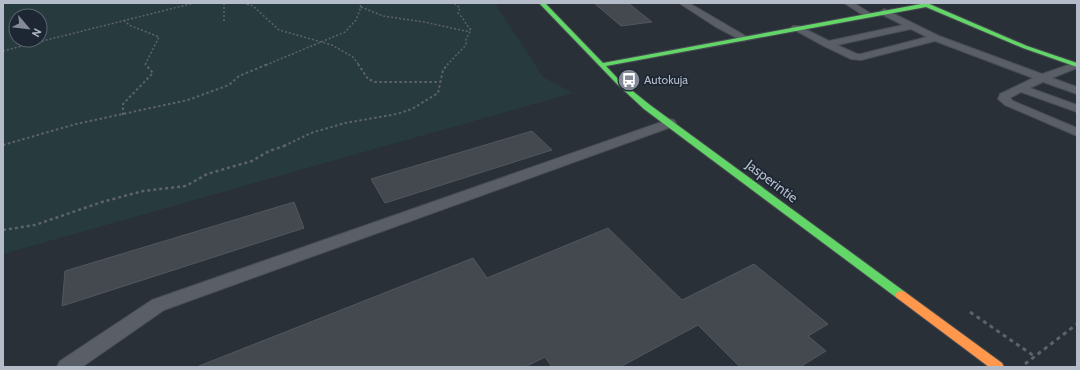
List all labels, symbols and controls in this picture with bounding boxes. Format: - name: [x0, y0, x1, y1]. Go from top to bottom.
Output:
- north arrow: [8, 8, 48, 48]
- text: N: [29, 26, 45, 39]
- bus stop icon: Autokuja: [616, 67, 642, 93]
- place label: Autokuja: [644, 72, 688, 87]
- street label: Jasperintie: [741, 155, 802, 207]

